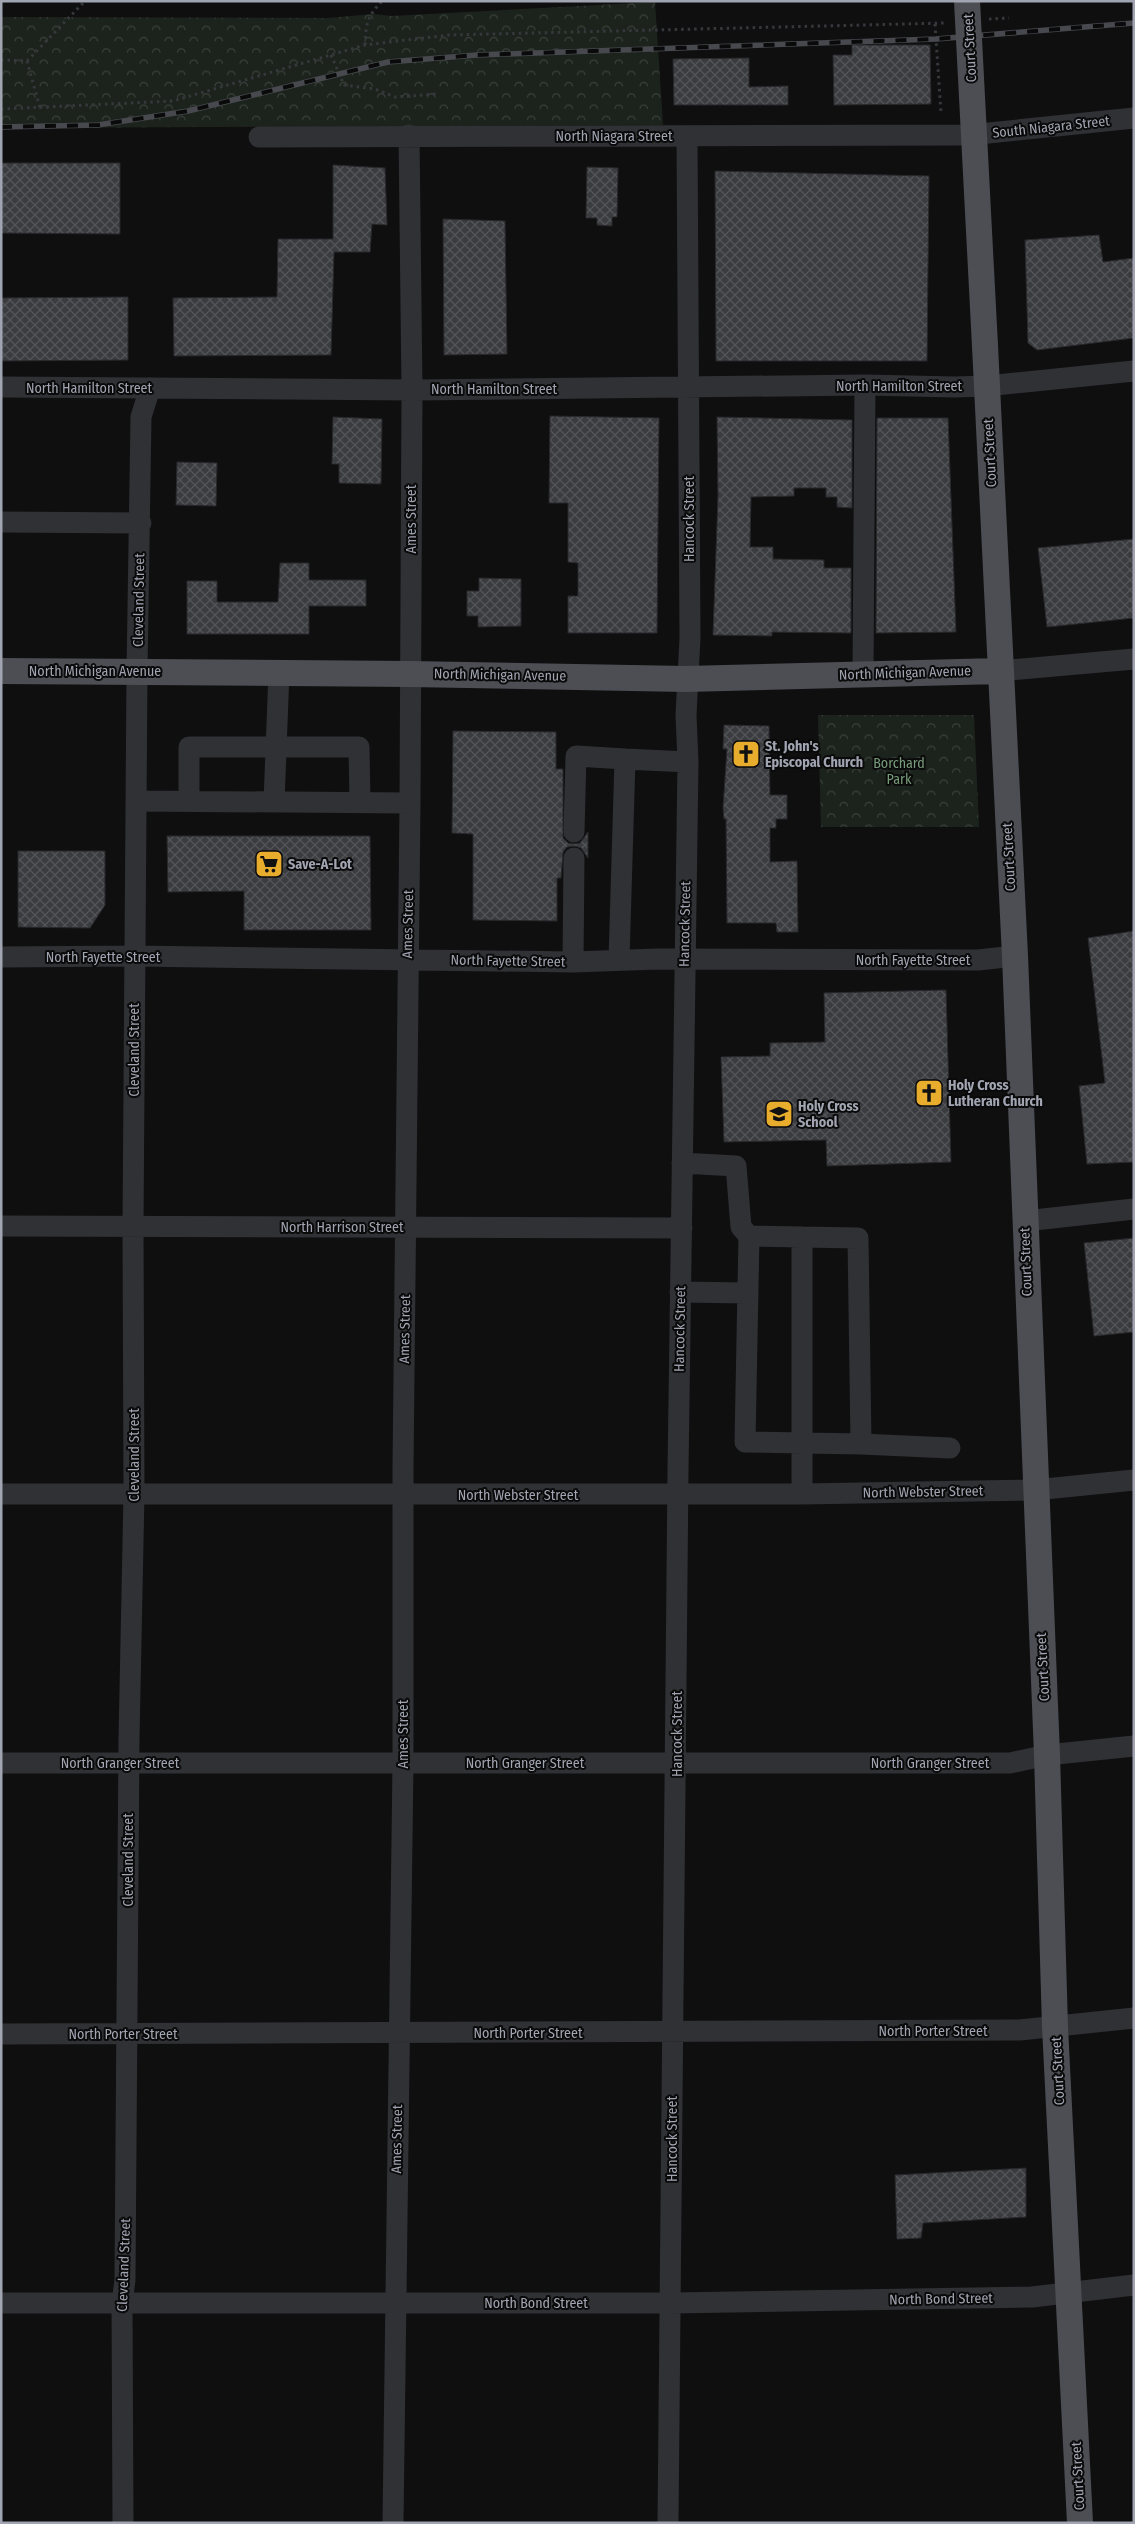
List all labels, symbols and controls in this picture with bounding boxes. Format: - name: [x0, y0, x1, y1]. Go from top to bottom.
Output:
- street label: Court Street: [960, 13, 980, 83]
- street label: South Niagara Street: [992, 112, 1111, 142]
- street label: North Niagara Street: [556, 128, 673, 145]
- street label: North Hamilton Street: [836, 378, 962, 395]
- street label: North Hamilton Street: [26, 380, 152, 397]
- street label: North Hamilton Street: [431, 381, 557, 398]
- street label: Court Street: [980, 418, 1000, 488]
- street label: Hancock Street: [681, 476, 698, 562]
- street label: Ames Street: [403, 484, 420, 553]
- street label: Cleveland Street: [130, 553, 148, 647]
- street label: North Michigan Avenue: [839, 662, 971, 684]
- street label: North Michigan Avenue: [29, 663, 161, 680]
- street label: North Michigan Avenue: [434, 665, 566, 685]
- place label: St. John's Episcopal Church: [765, 738, 863, 771]
- church icon: St. John's Episcopal Church: [731, 739, 761, 769]
- park label: Borchard Park: [873, 755, 925, 788]
- street label: Court Street: [999, 822, 1019, 892]
- supermarket icon: Save-A-Lot: [254, 849, 284, 879]
- place label: Save-A-Lot: [288, 856, 353, 873]
- street label: Hancock Street: [676, 880, 694, 967]
- street label: Ames Street: [399, 889, 417, 959]
- street label: North Fayette Street: [46, 949, 161, 966]
- street label: North Fayette Street: [451, 952, 566, 971]
- street label: North Fayette Street: [856, 952, 971, 969]
- street label: Cleveland Street: [126, 1003, 143, 1097]
- place label: Holy Cross Lutheran Church: [948, 1077, 1043, 1110]
- church icon: Holy Cross Lutheran Church: [914, 1078, 944, 1108]
- place label: Holy Cross School: [798, 1098, 859, 1131]
- school or university icon: Holy Cross School: [764, 1099, 794, 1129]
- street label: North Harrison Street: [280, 1219, 404, 1236]
- street label: Court Street: [1016, 1227, 1036, 1297]
- street label: Hancock Street: [671, 1285, 689, 1372]
- street label: Ames Street: [396, 1294, 414, 1364]
- street label: Cleveland Street: [126, 1408, 143, 1502]
- street label: North Webster Street: [863, 1482, 984, 1502]
- street label: North Webster Street: [458, 1487, 579, 1504]
- street label: Court Street: [1033, 1632, 1053, 1702]
- street label: Hancock Street: [669, 1691, 686, 1777]
- street label: Ames Street: [395, 1699, 412, 1768]
- street label: North Granger Street: [61, 1755, 180, 1772]
- street label: North Granger Street: [466, 1755, 585, 1772]
- street label: North Granger Street: [871, 1755, 990, 1772]
- street label: Cleveland Street: [120, 1813, 137, 1907]
- street label: North Porter Street: [878, 2023, 988, 2040]
- street label: North Porter Street: [473, 2025, 583, 2042]
- street label: North Porter Street: [68, 2026, 178, 2043]
- street label: Court Street: [1048, 2036, 1068, 2106]
- street label: Hancock Street: [664, 2096, 681, 2182]
- street label: Ames Street: [388, 2104, 406, 2174]
- street label: Cleveland Street: [114, 2217, 134, 2312]
- street label: North Bond Street: [889, 2290, 993, 2308]
- street label: North Bond Street: [484, 2295, 588, 2312]
- street label: Court Street: [1068, 2441, 1088, 2511]

